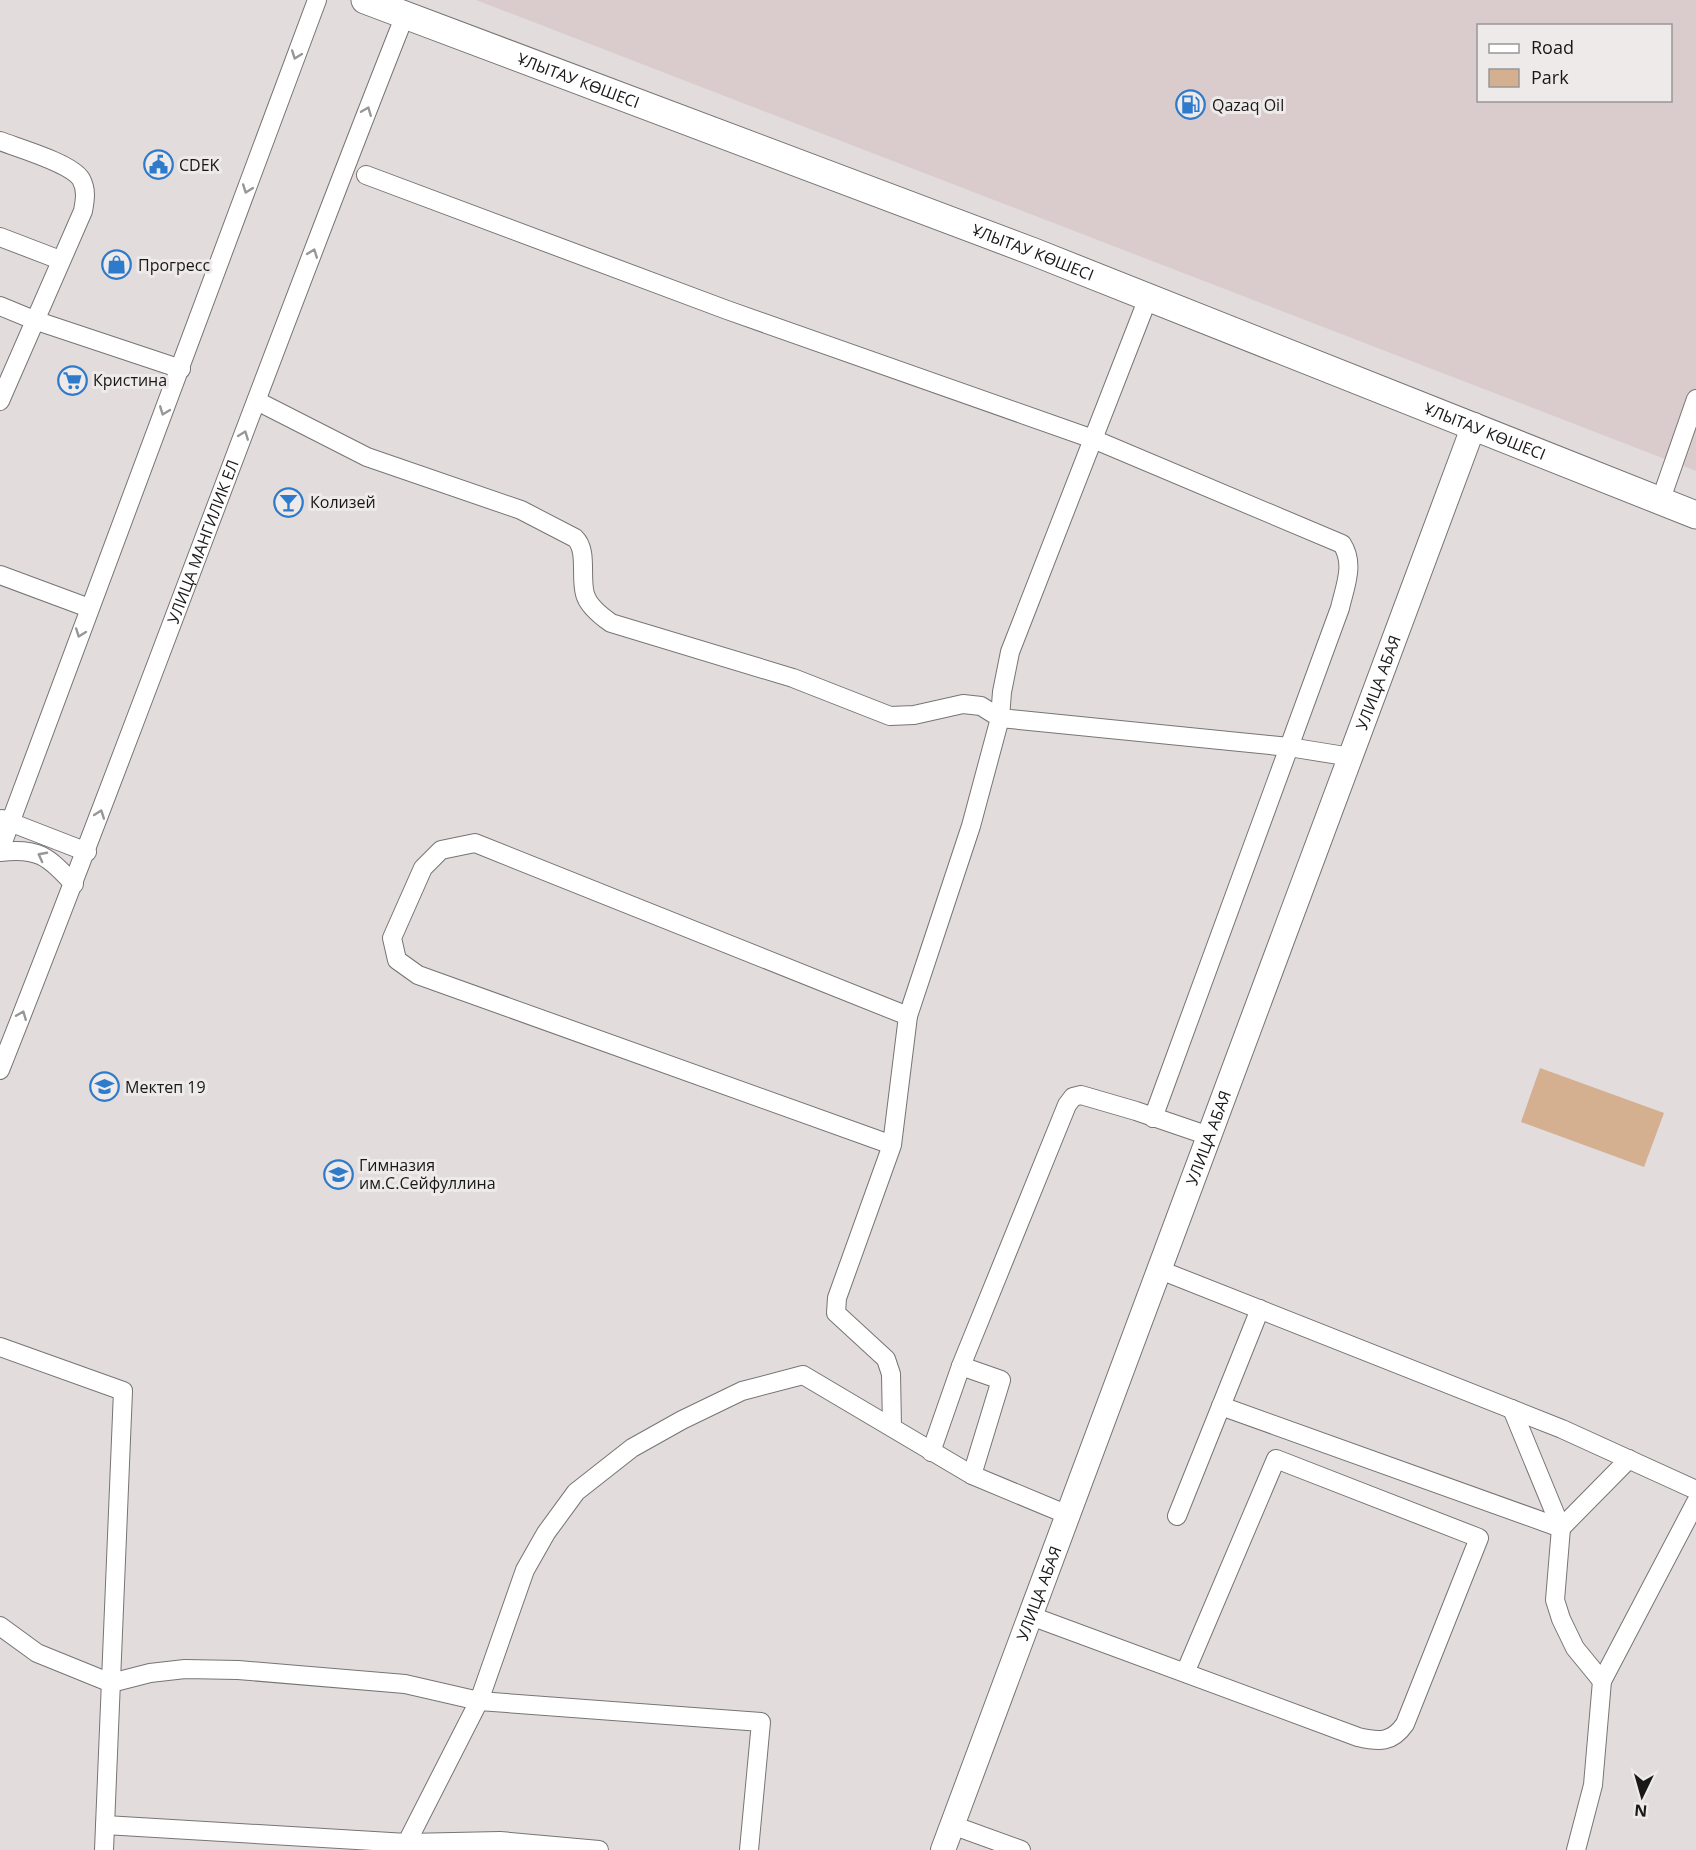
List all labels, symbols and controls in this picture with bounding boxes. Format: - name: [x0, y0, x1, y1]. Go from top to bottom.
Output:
- legend: [1477, 24, 1672, 102]
- text: Road: [1531, 35, 1574, 59]
- street label: ҰЛЫТАУ КӨШЕСІ: [514, 47, 643, 113]
- one-way arrow: [291, 49, 304, 60]
- text: Park: [1531, 65, 1569, 89]
- fuel station icon: Qazaq Oil: [1175, 89, 1207, 121]
- place label: Qazaq Oil: [1212, 94, 1284, 116]
- one-way arrow: [360, 106, 372, 117]
- public building icon: CDEK: [142, 149, 174, 181]
- place label: CDEK: [179, 154, 220, 176]
- one-way arrow: [242, 183, 255, 194]
- street label: ҰЛЫТАУ КӨШЕСІ: [969, 219, 1097, 286]
- one-way arrow: [305, 248, 318, 259]
- shop icon: Прогресс: [101, 249, 133, 281]
- place label: Прогресс: [138, 254, 210, 276]
- supermarket icon: Кристина: [56, 364, 88, 396]
- place label: Кристина: [93, 369, 167, 391]
- street label: ҰЛЫТАУ КӨШЕСІ: [1421, 397, 1549, 465]
- one-way arrow: [159, 405, 172, 416]
- one-way arrow: [236, 431, 249, 441]
- street label: УЛИЦА МАНГИЛИК ЕЛ: [162, 456, 244, 627]
- bar icon: Колизей: [273, 486, 305, 518]
- place label: Колизей: [310, 491, 376, 513]
- one-way arrow: [75, 627, 88, 637]
- street label: УЛИЦА АБАЯ: [1350, 632, 1406, 733]
- one-way arrow: [93, 809, 106, 820]
- one-way arrow: [37, 852, 48, 863]
- one-way arrow: [14, 1011, 27, 1021]
- school or university icon: Мектеп 19: [88, 1071, 120, 1103]
- place label: Мектеп 19: [125, 1076, 206, 1098]
- street label: УЛИЦА АБАЯ: [1181, 1087, 1236, 1188]
- place label: Гимназия им.С.Сейфуллина: [359, 1154, 496, 1194]
- school or university icon: Гимназия им.С.Сейфуллина: [322, 1158, 354, 1190]
- street label: УЛИЦА АБАЯ: [1011, 1543, 1066, 1644]
- north arrow: [1612, 1766, 1672, 1826]
- text: N: [1633, 1799, 1648, 1822]

